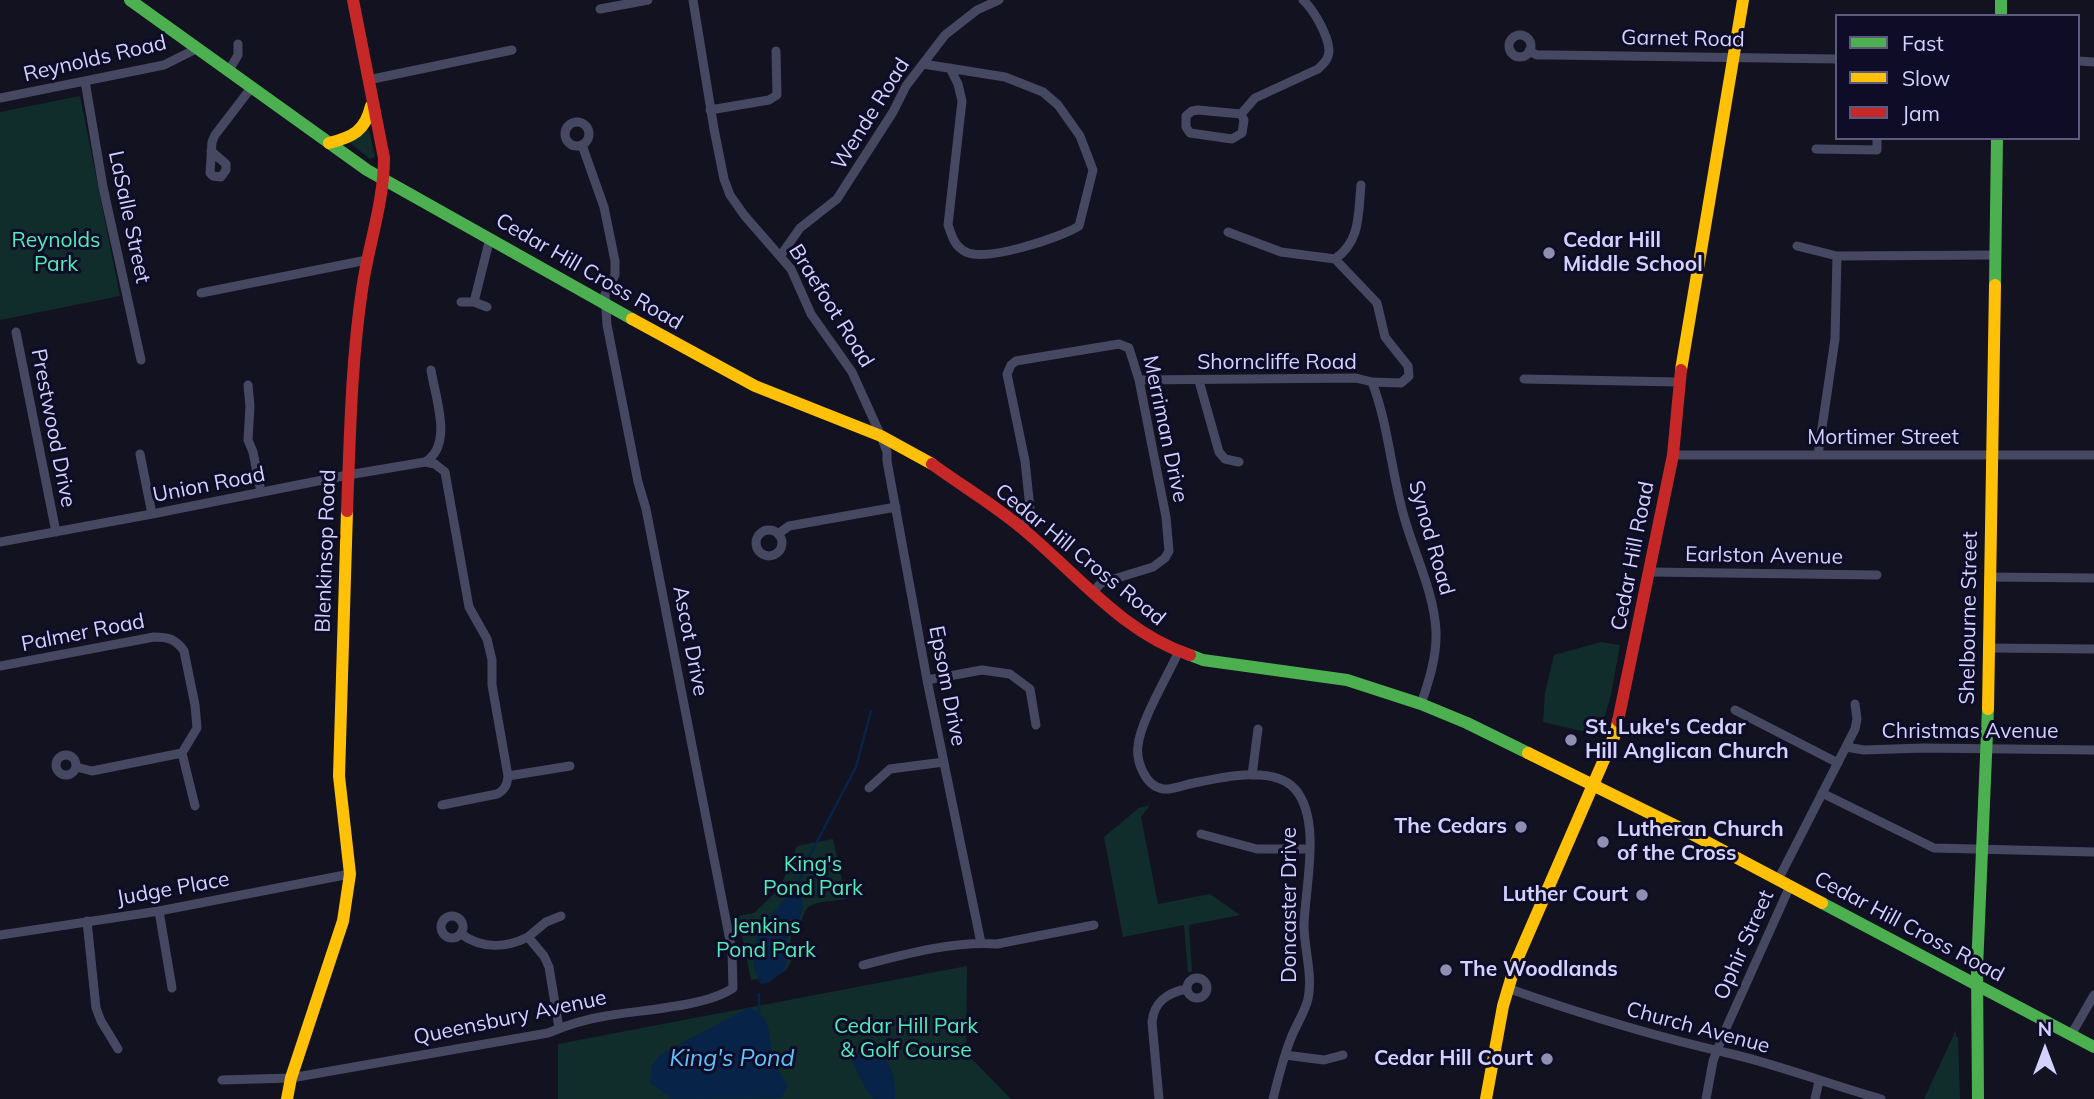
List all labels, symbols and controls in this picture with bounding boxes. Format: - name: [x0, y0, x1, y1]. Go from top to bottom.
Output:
- legend: [1835, 14, 2080, 140]
- street label: Garnet Road: [1621, 25, 1745, 53]
- street label: Reynolds Road: [21, 30, 169, 88]
- text: Fast: [1902, 30, 1944, 56]
- street label: Wende Road: [827, 54, 915, 174]
- text: Slow: [1902, 65, 1950, 91]
- text: Jam: [1902, 100, 1940, 126]
- street label: LaSalle Street: [103, 149, 155, 285]
- street label: Cedar Hill Cross Road: [491, 208, 687, 336]
- park label: Reynolds Park: [11, 228, 101, 278]
- place label: Cedar Hill Middle School: [1563, 228, 1703, 278]
- street label: Braefoot Road: [783, 240, 879, 372]
- marker: Cedar Hill Middle School: [1541, 245, 1557, 261]
- street label: Prestwood Drive: [25, 347, 81, 509]
- street label: Shorncliffe Road: [1197, 350, 1357, 376]
- street label: Merriman Drive: [1137, 353, 1193, 505]
- street label: Mortimer Street: [1807, 425, 1959, 451]
- street label: Union Road: [151, 462, 267, 508]
- street label: Blenkinsop Road: [311, 469, 341, 633]
- street label: Synod Road: [1403, 478, 1459, 598]
- street label: Cedar Hill Cross Road: [990, 479, 1170, 631]
- street label: Cedar Hill Road: [1606, 479, 1660, 633]
- street label: Shelbourne Street: [1955, 531, 1983, 705]
- street label: Earlston Avenue: [1685, 542, 1843, 570]
- street label: Ascot Drive: [667, 584, 713, 698]
- street label: Palmer Road: [19, 609, 147, 657]
- street label: Epsom Drive: [923, 624, 971, 748]
- place label: St. Luke's Cedar Hill Anglican Church: [1585, 715, 1789, 765]
- street label: Christmas Avenue: [1881, 719, 2059, 745]
- marker: St. Luke's Cedar Hill Anglican Church: [1563, 732, 1579, 748]
- place label: The Cedars: [1394, 814, 1507, 840]
- place label: Lutheran Church of the Cross: [1617, 817, 1784, 867]
- marker: The Cedars: [1513, 819, 1529, 835]
- street label: Doncaster Drive: [1277, 827, 1303, 983]
- marker: Lutheran Church of the Cross: [1595, 834, 1611, 850]
- park label: King's Pond Park: [763, 852, 863, 902]
- street label: Cedar Hill Cross Road: [1810, 866, 2008, 988]
- street label: Judge Place: [115, 867, 231, 911]
- place label: Luther Court: [1502, 882, 1628, 908]
- street label: Ophir Street: [1709, 886, 1779, 1004]
- marker: Luther Court: [1634, 887, 1650, 903]
- park label: Jenkins Pond Park: [716, 914, 816, 964]
- place label: The Woodlands: [1460, 957, 1618, 983]
- marker: The Woodlands: [1438, 962, 1454, 978]
- street label: Queensbury Avenue: [411, 985, 609, 1051]
- street label: Church Avenue: [1623, 997, 1773, 1059]
- park label: Cedar Hill Park & Golf Course: [834, 1014, 978, 1064]
- north arrow: [2010, 1015, 2080, 1085]
- text: N: [2038, 1017, 2052, 1041]
- water label: King's Pond: [670, 1045, 794, 1073]
- place label: Cedar Hill Court: [1374, 1046, 1533, 1072]
- marker: Cedar Hill Court: [1539, 1051, 1555, 1067]

